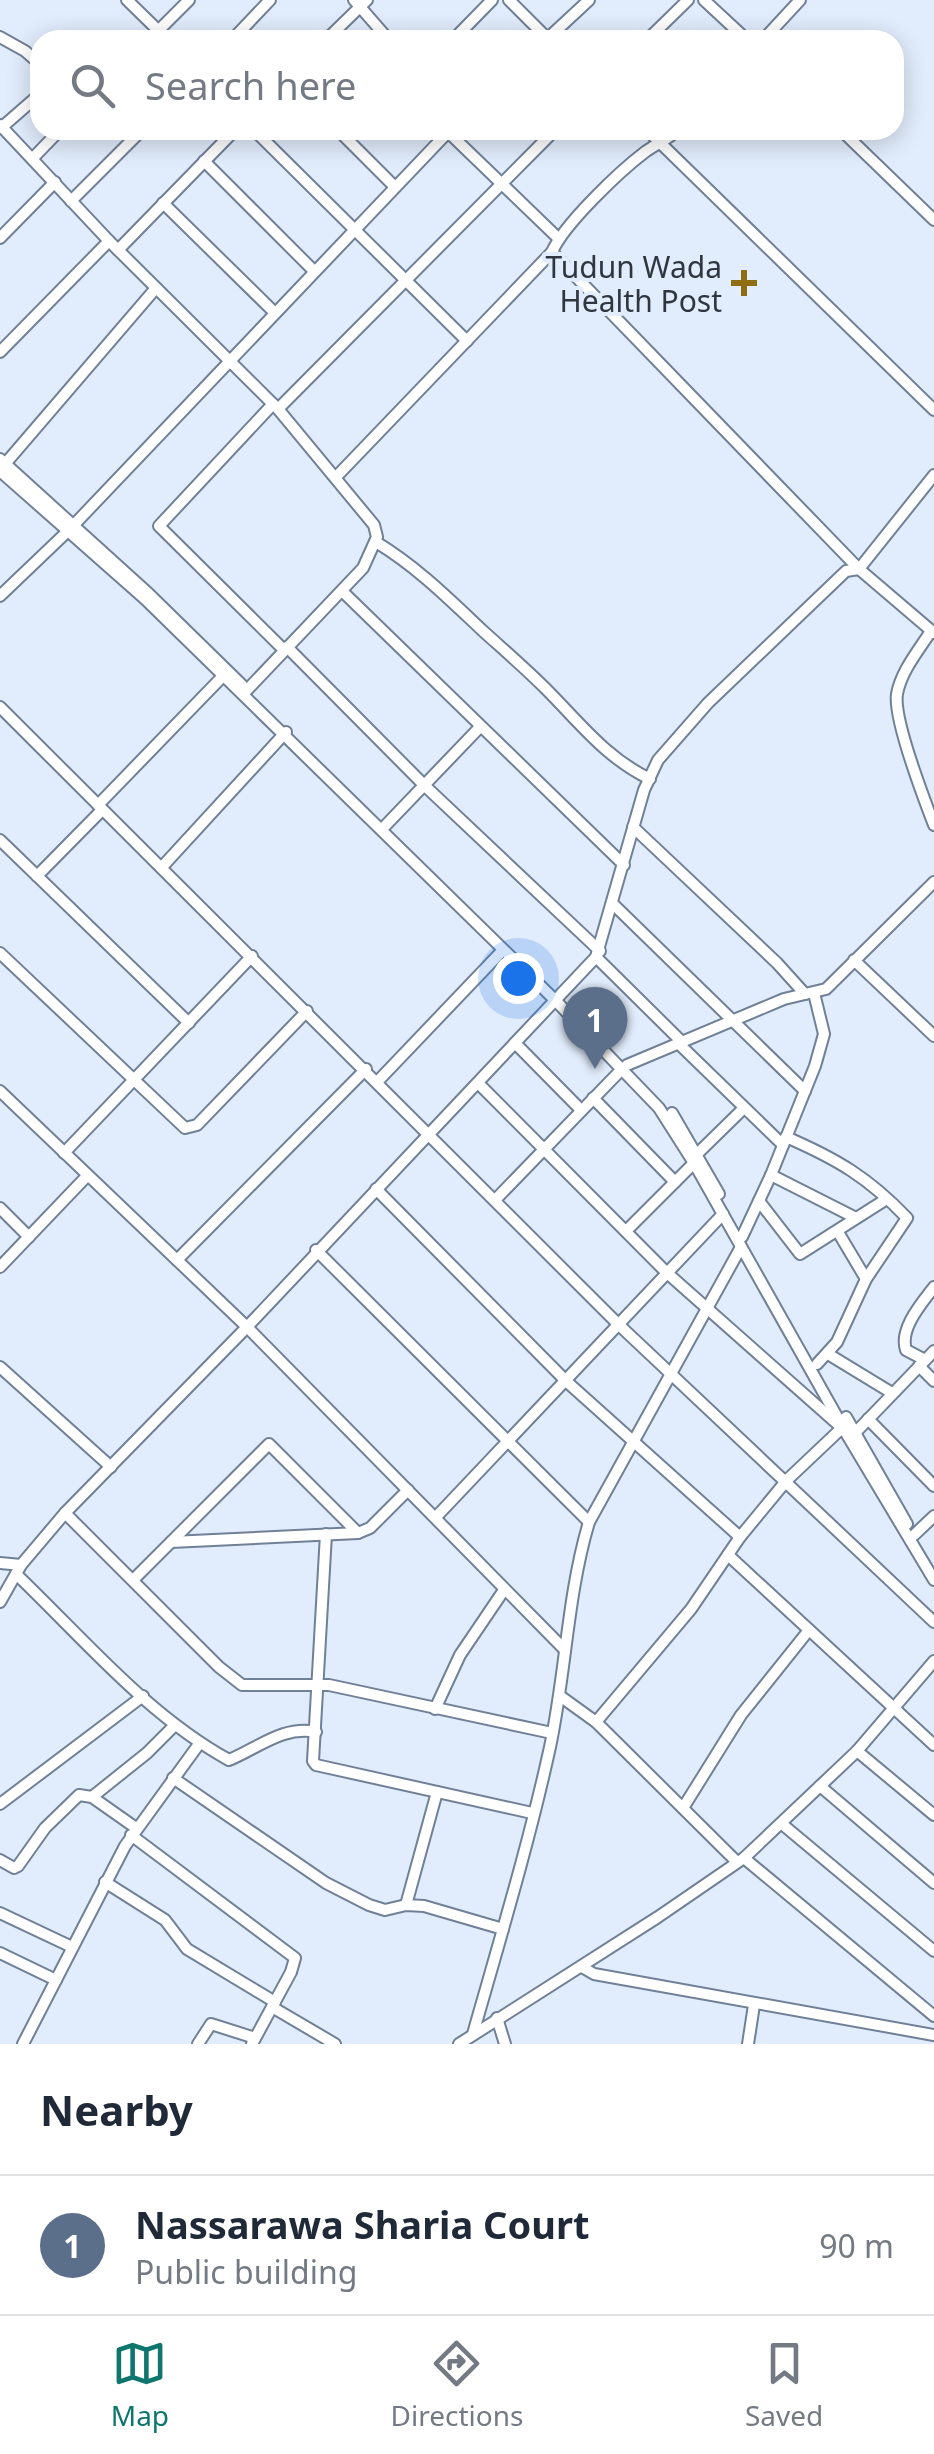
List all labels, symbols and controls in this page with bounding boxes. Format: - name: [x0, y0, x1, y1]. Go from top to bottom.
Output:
- search box: [30, 30, 904, 140]
- icon: search: [65, 58, 120, 113]
- text: Search here: [145, 59, 356, 111]
- place label: Tudun Wada Health Post: [546, 246, 722, 321]
- marker: Tudun Wada Health Post: [731, 270, 757, 296]
- your location: [493, 953, 544, 1004]
- pin: 1: [562, 986, 628, 1069]
- text: Nearby: [40, 2081, 193, 2138]
- text: Nassarawa Sharia Court: [135, 2198, 589, 2250]
- text: 1: [63, 2224, 82, 2267]
- text: 90 m: [819, 2224, 894, 2267]
- text: Public building: [135, 2250, 357, 2293]
- tab: Map: [111, 2336, 169, 2434]
- tab: Directions: [391, 2336, 523, 2434]
- tab: Saved: [745, 2336, 823, 2434]

